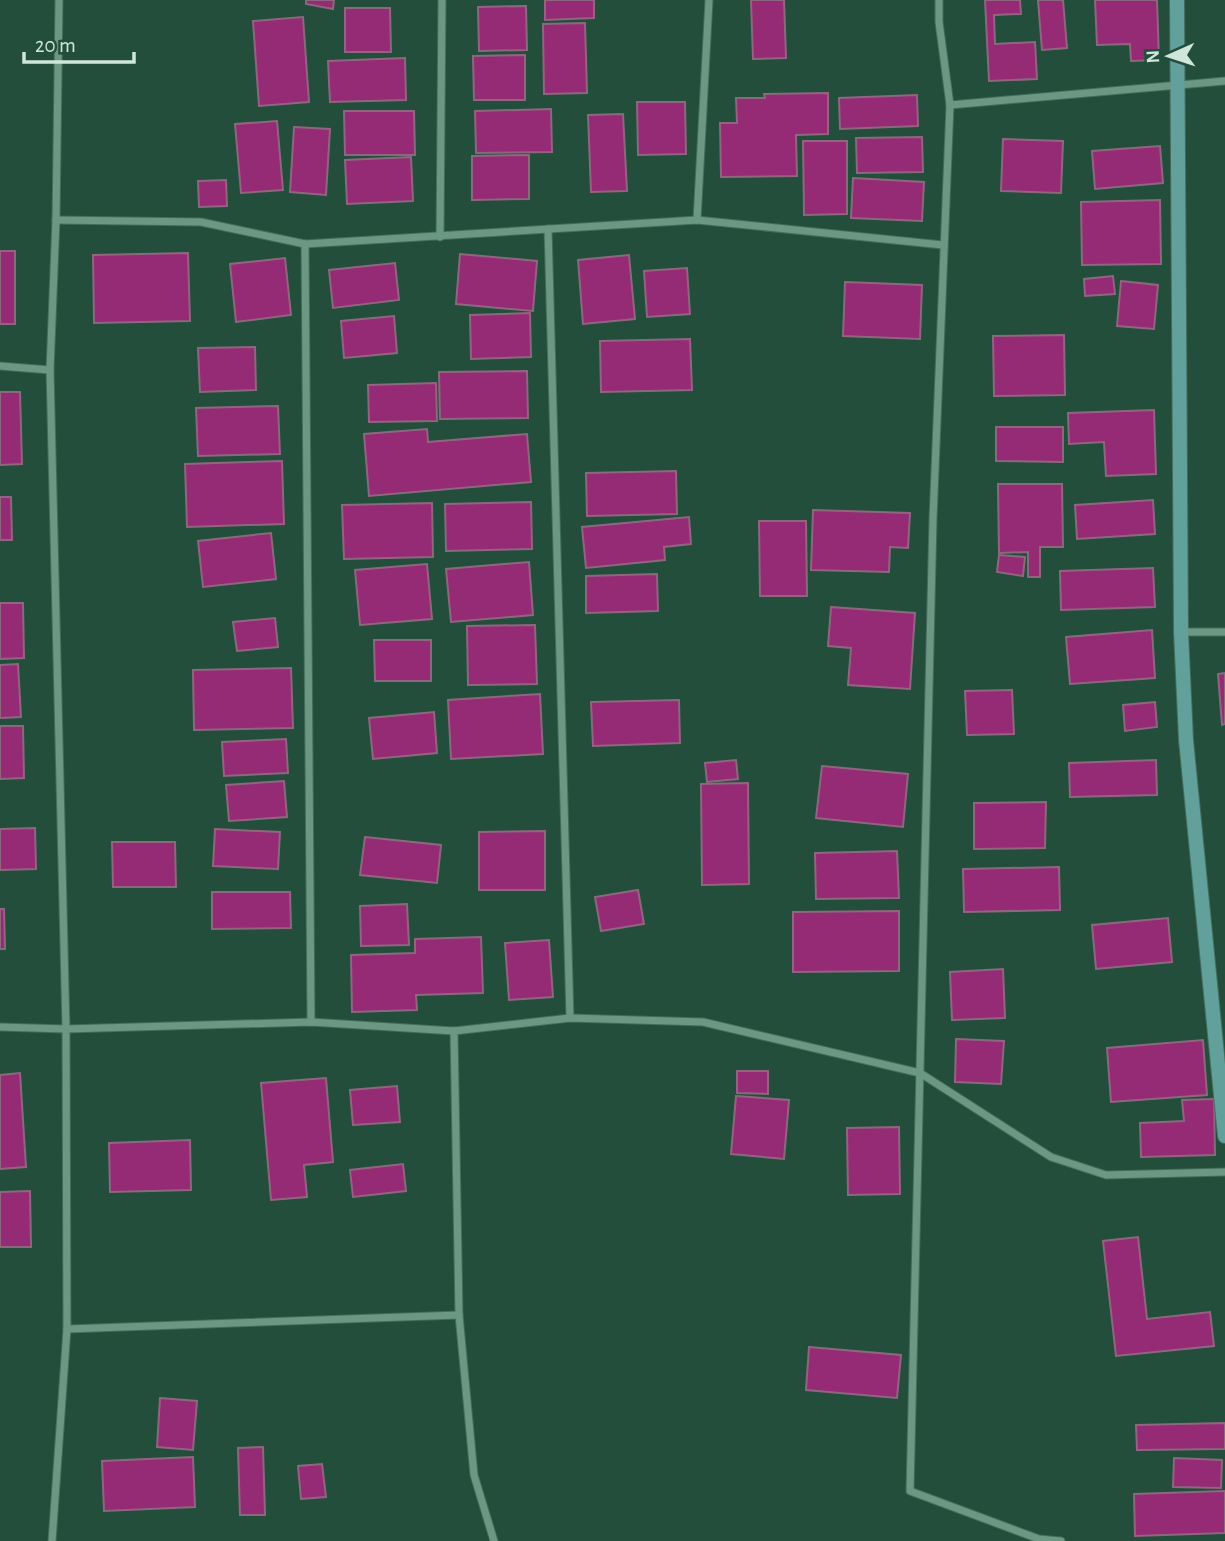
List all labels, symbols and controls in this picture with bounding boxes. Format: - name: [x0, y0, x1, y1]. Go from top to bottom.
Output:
- scale bar: [24, 21, 135, 65]
- north arrow: [1134, 21, 1204, 91]
- text: 20 m: [35, 35, 76, 56]
- text: N: [1144, 50, 1163, 64]

